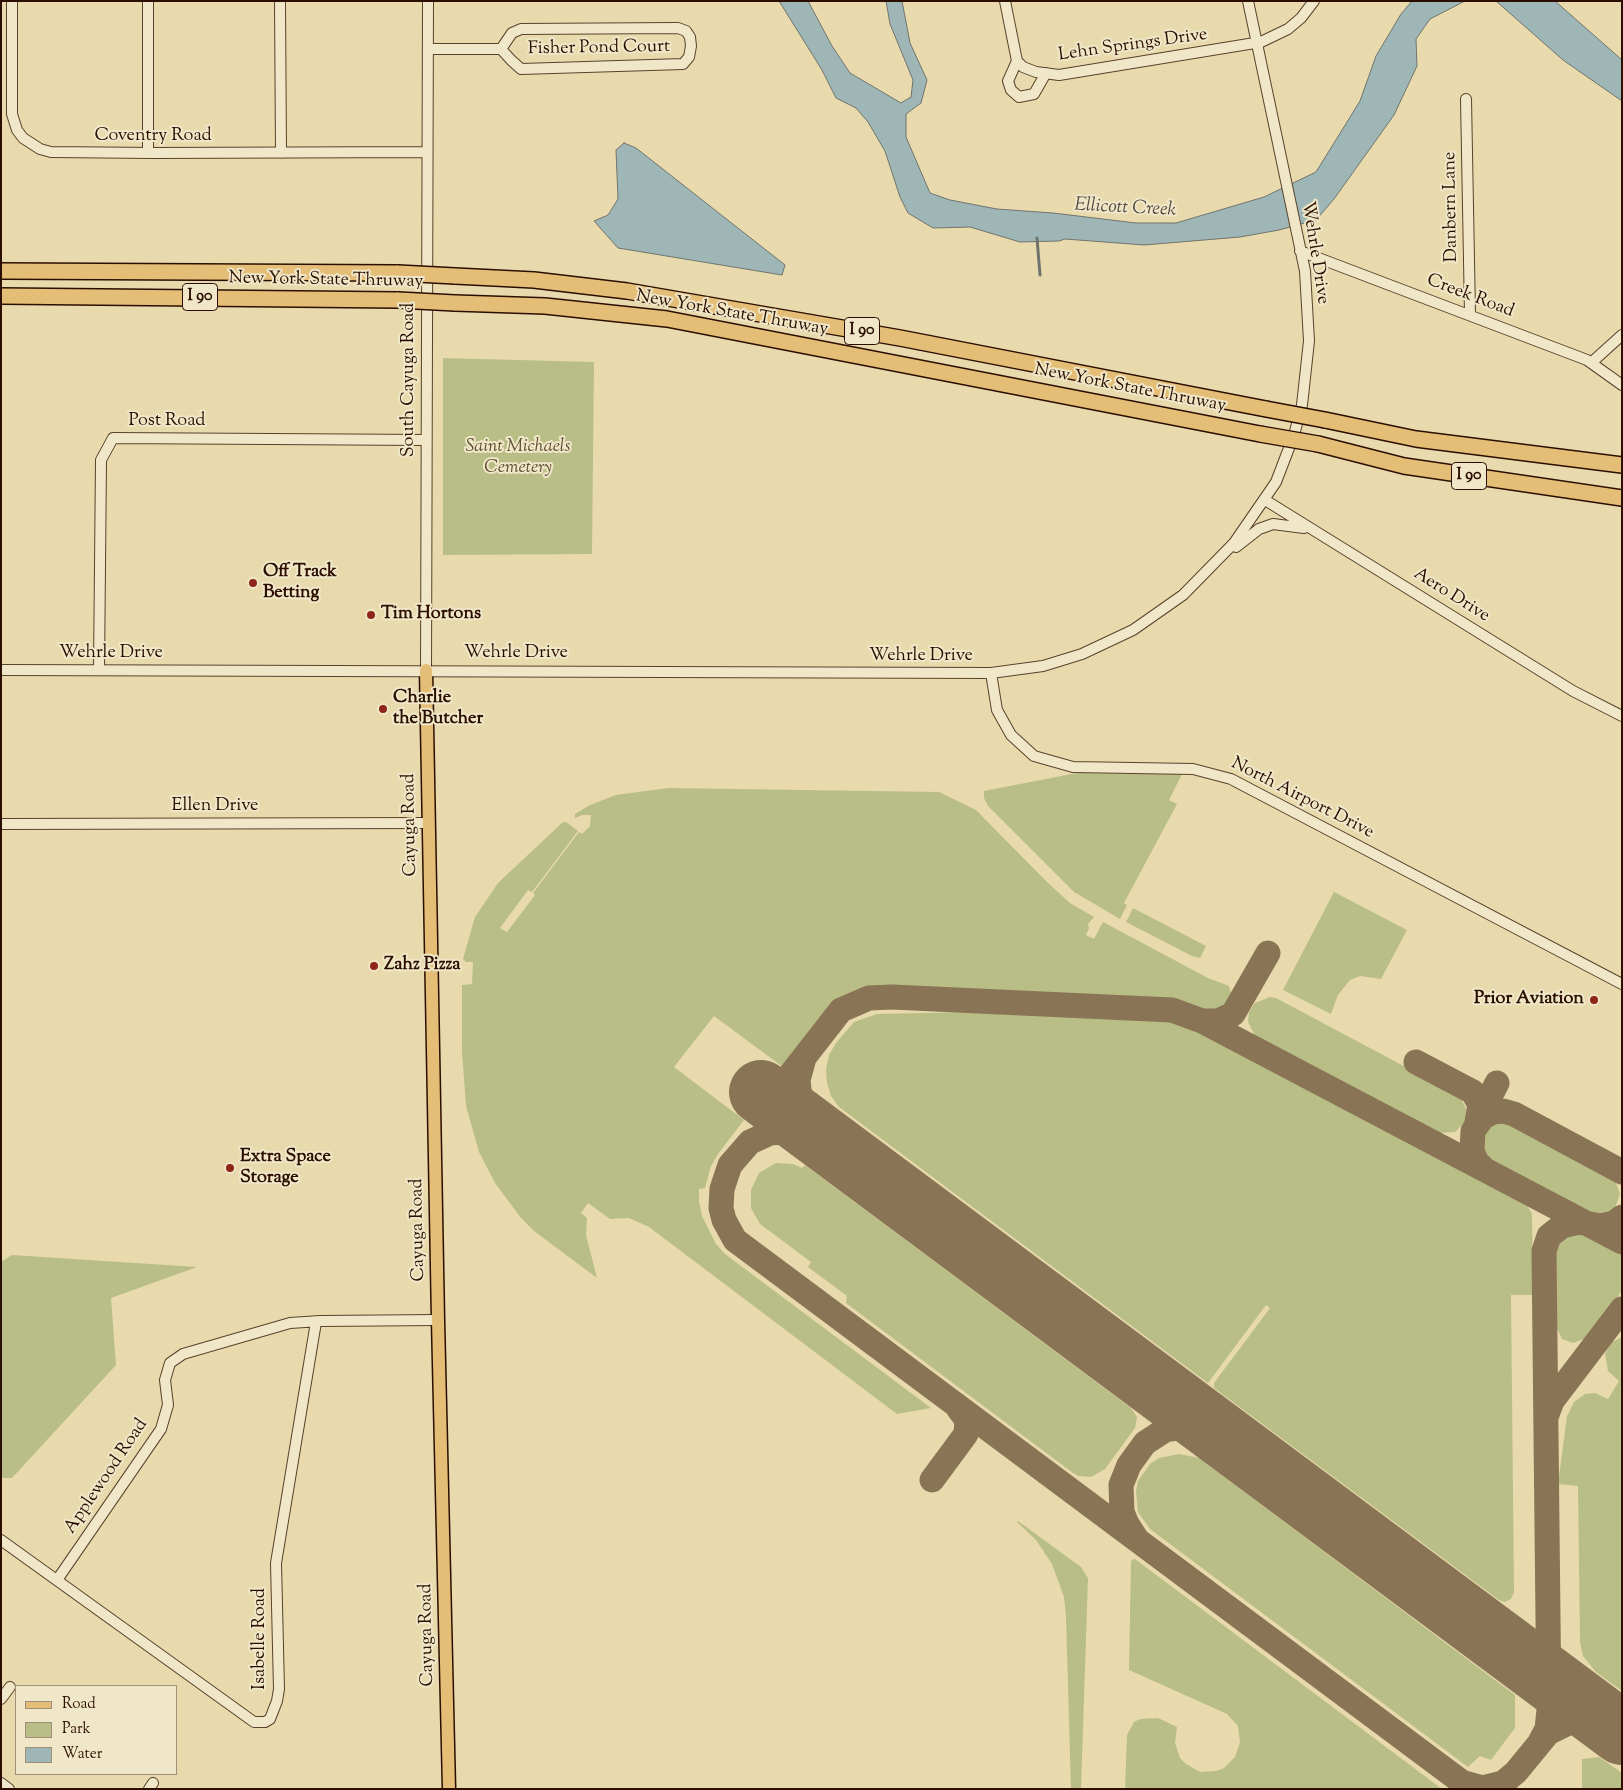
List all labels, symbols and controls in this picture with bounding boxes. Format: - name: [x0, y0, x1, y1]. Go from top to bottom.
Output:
- street label: Lehn Springs Drive: [1057, 25, 1209, 67]
- street label: Fisher Pond Court: [528, 37, 670, 61]
- street label: Coventry Road: [94, 126, 212, 148]
- street label: Danbern Lane: [1440, 152, 1464, 262]
- water label: Ellicott Creek: [1074, 195, 1176, 223]
- street label: Wehrle Drive: [1295, 200, 1333, 306]
- street label: New York State Thruway: [228, 269, 424, 293]
- street label: Creek Road: [1423, 270, 1517, 324]
- road number: I 90: [182, 284, 218, 310]
- street label: New York State Thruway: [634, 286, 830, 342]
- street label: South Cayuga Road: [399, 303, 421, 457]
- road number: I 90: [844, 318, 880, 344]
- street label: New York State Thruway: [1032, 360, 1228, 418]
- street label: Post Road: [129, 411, 205, 433]
- park label: Saint Michaels Cemetery: [465, 437, 571, 479]
- road number: I 90: [1452, 462, 1486, 490]
- place label: Off Track Betting: [263, 562, 337, 604]
- street label: Aero Drive: [1409, 564, 1493, 628]
- marker: Off Track Betting: [247, 577, 259, 589]
- place label: Tim Hortons: [381, 604, 481, 626]
- marker: Tim Hortons: [365, 609, 377, 621]
- street label: Wehrle Drive: [59, 643, 163, 665]
- street label: Wehrle Drive: [464, 643, 568, 665]
- street label: Wehrle Drive: [869, 646, 973, 668]
- place label: Charlie the Butcher: [393, 688, 483, 731]
- marker: Charlie the Butcher: [377, 703, 389, 715]
- street label: North Airport Drive: [1227, 754, 1377, 844]
- street label: Cayuga Road: [399, 773, 423, 877]
- street label: Ellen Drive: [172, 796, 258, 818]
- place label: Zahz Pizza: [384, 955, 461, 977]
- marker: Zahz Pizza: [368, 960, 380, 972]
- place label: Prior Aviation: [1474, 989, 1584, 1011]
- marker: Prior Aviation: [1588, 994, 1600, 1006]
- place label: Extra Space Storage: [240, 1147, 331, 1190]
- marker: Extra Space Storage: [224, 1162, 236, 1174]
- street label: Cayuga Road: [407, 1178, 431, 1282]
- street label: Applewood Road: [61, 1415, 153, 1539]
- street label: Cayuga Road: [416, 1583, 440, 1687]
- street label: Isabelle Road: [250, 1588, 272, 1690]
- legend: [15, 1685, 178, 1775]
- text: Road: [62, 1694, 96, 1715]
- text: Park: [62, 1719, 91, 1740]
- text: Water: [62, 1744, 102, 1765]

